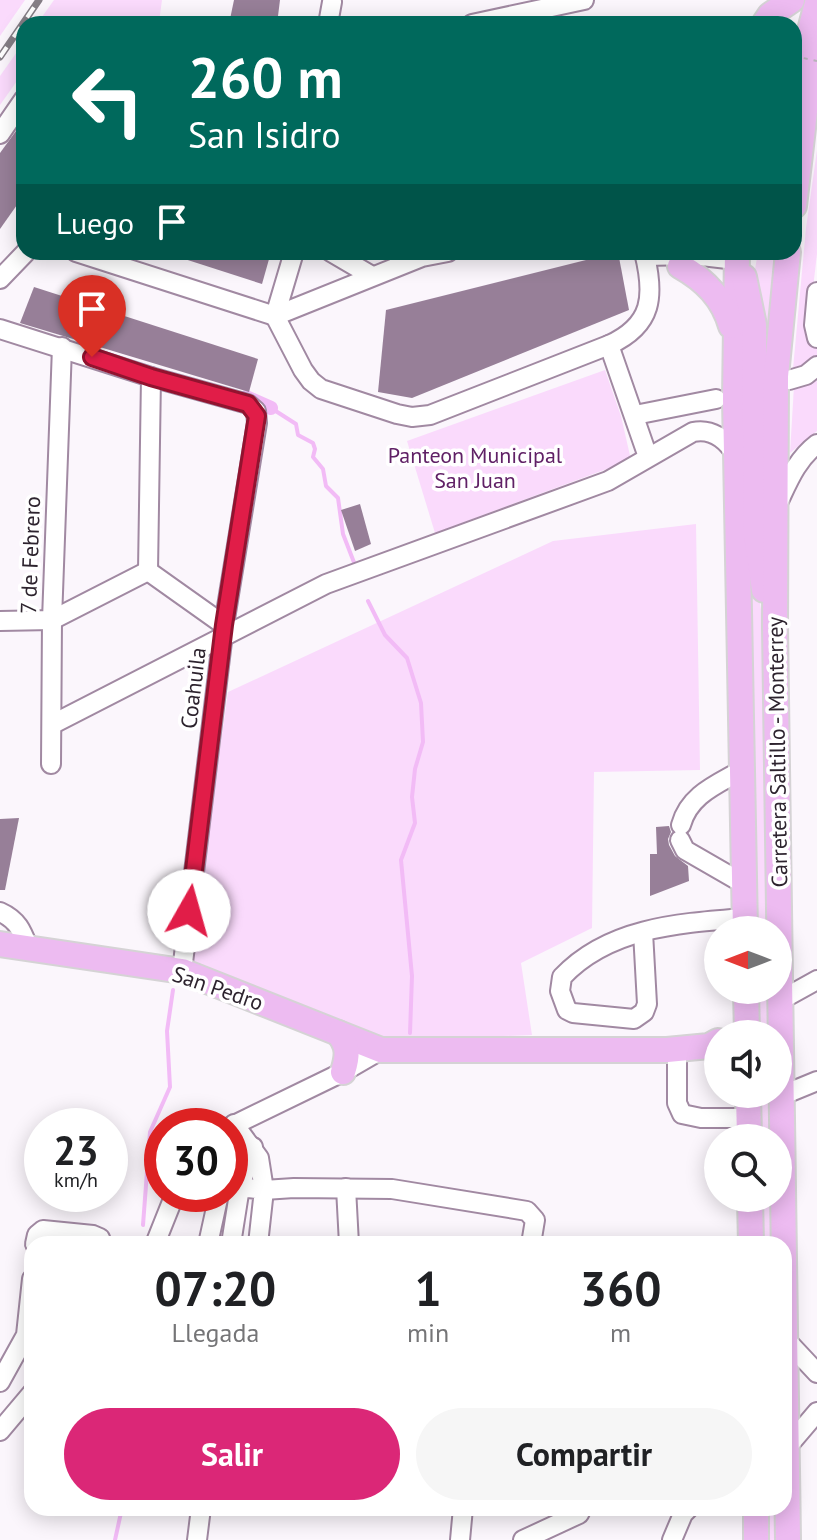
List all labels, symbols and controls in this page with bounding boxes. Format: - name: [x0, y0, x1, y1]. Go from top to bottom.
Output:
- text: 260 m: [188, 41, 343, 113]
- icon: left: [56, 48, 160, 152]
- text: San Isidro: [188, 111, 340, 158]
- icon: arrive: [150, 200, 194, 244]
- text: Luego: [56, 203, 134, 242]
- pin: [58, 275, 126, 357]
- icon: arrive: [70, 287, 114, 331]
- park label: Panteon Municipal San Juan: [388, 441, 563, 494]
- street label: 7 de Febrero: [14, 496, 46, 614]
- street label: Carretera Saltillo - Monterrey: [761, 616, 793, 888]
- street label: Coahuila: [174, 646, 212, 730]
- position arrow: [147, 869, 231, 953]
- north arrow: [704, 916, 792, 1004]
- map controls: [704, 916, 792, 1212]
- street label: San Pedro: [169, 959, 267, 1017]
- button: sound: [704, 1020, 792, 1108]
- speed limit sign: 30: [144, 1108, 248, 1212]
- text: 23: [53, 1124, 99, 1176]
- button: search: [704, 1124, 792, 1212]
- text: km/h: [54, 1167, 98, 1193]
- text: 07:20: [155, 1257, 276, 1319]
- text: 1: [414, 1257, 442, 1319]
- text: 360: [580, 1257, 661, 1319]
- text: Llegada: [172, 1316, 259, 1349]
- text: min: [407, 1316, 449, 1349]
- text: m: [610, 1316, 631, 1349]
- button: Salir: [64, 1408, 400, 1500]
- button: Compartir: [416, 1408, 752, 1500]

